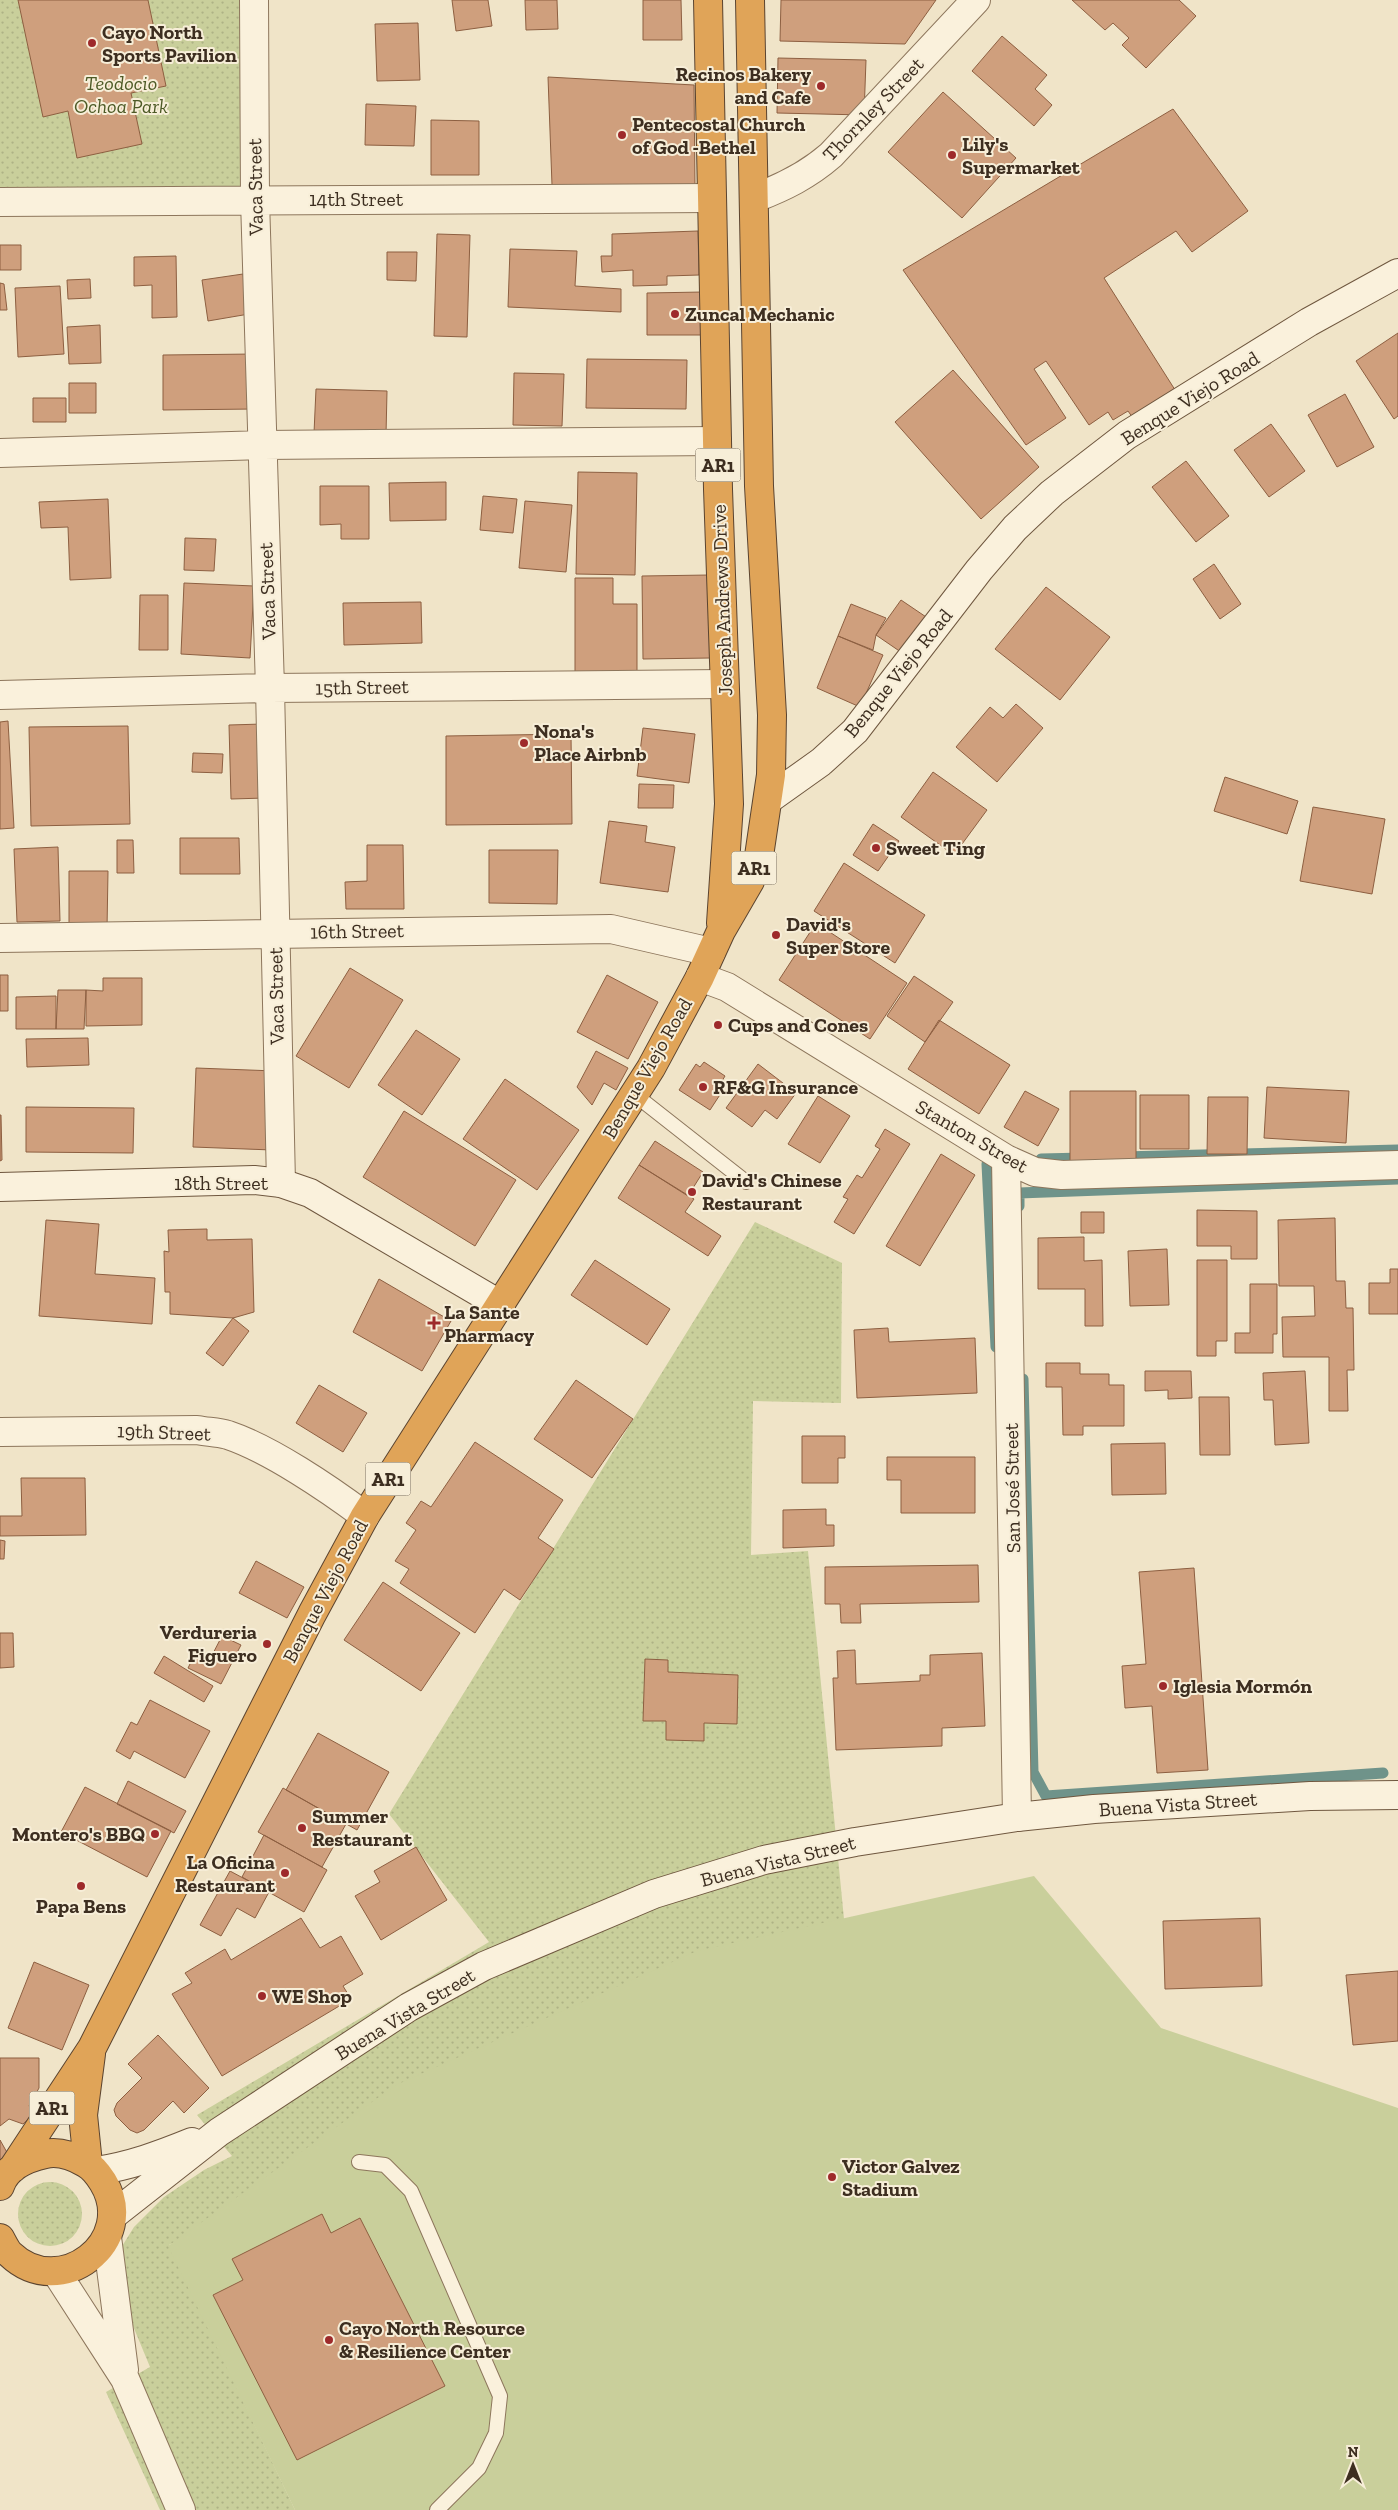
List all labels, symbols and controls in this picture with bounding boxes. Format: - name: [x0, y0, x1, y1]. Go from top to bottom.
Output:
- place label: Cayo North Sports Pavilion: [102, 20, 237, 67]
- marker: Cayo North Sports Pavilion: [86, 37, 98, 49]
- street label: Thornley Street: [817, 52, 929, 166]
- place label: Recinos Bakery and Cafe: [675, 62, 811, 109]
- park label: Teodocio Ochoa Park: [74, 71, 168, 118]
- marker: Recinos Bakery and Cafe: [815, 80, 827, 92]
- place label: Pentecostal Church of God -Bethel: [632, 112, 806, 159]
- marker: Pentecostal Church of God -Bethel: [616, 129, 628, 141]
- place label: Lily's Supermarket: [962, 132, 1081, 179]
- street label: Vaca Street: [242, 137, 268, 237]
- marker: Lily's Supermarket: [946, 149, 958, 161]
- street label: 14th Street: [309, 187, 404, 211]
- place label: Zuncal Mechanic: [685, 302, 835, 326]
- marker: Zuncal Mechanic: [669, 308, 681, 320]
- street label: Benque Viejo Road: [1116, 346, 1264, 450]
- road number: AR1: [696, 448, 740, 482]
- street label: Joseph Andrews Drive: [707, 504, 737, 696]
- street label: Vaca Street: [253, 541, 281, 641]
- street label: Benque Viejo Road: [839, 604, 957, 742]
- street label: 15th Street: [315, 674, 410, 700]
- place label: Nona's Place Airbnb: [534, 719, 646, 766]
- marker: Nona's Place Airbnb: [518, 737, 530, 749]
- place label: Sweet Ting: [886, 836, 986, 860]
- marker: Sweet Ting: [870, 842, 882, 854]
- road number: AR1: [732, 851, 776, 884]
- place label: David's Super Store: [786, 912, 891, 959]
- street label: 16th Street: [310, 918, 405, 944]
- marker: David's Super Store: [770, 929, 782, 941]
- street label: Vaca Street: [263, 946, 289, 1046]
- street label: Benque Viejo Road: [597, 993, 697, 1143]
- place label: Cups and Cones: [728, 1013, 868, 1037]
- marker: Cups and Cones: [712, 1019, 724, 1031]
- place label: RF&G Insurance: [713, 1075, 858, 1099]
- marker: RF&G Insurance: [697, 1081, 709, 1093]
- street label: Stanton Street: [912, 1094, 1033, 1178]
- place label: David's Chinese Restaurant: [702, 1168, 842, 1215]
- street label: 18th Street: [174, 1171, 269, 1195]
- marker: David's Chinese Restaurant: [686, 1186, 698, 1198]
- place label: La Sante Pharmacy: [444, 1300, 535, 1347]
- marker: La Sante Pharmacy: [428, 1317, 440, 1329]
- street label: 19th Street: [117, 1418, 212, 1446]
- street label: San José Street: [999, 1422, 1025, 1553]
- road number: AR1: [366, 1462, 410, 1496]
- street label: Benque Viejo Road: [277, 1515, 373, 1667]
- place label: Verdureria Figuero: [160, 1620, 258, 1667]
- marker: Verdureria Figuero: [261, 1638, 273, 1650]
- place label: Iglesia Mormón: [1173, 1674, 1312, 1698]
- marker: Iglesia Mormón: [1157, 1680, 1169, 1692]
- street label: Buena Vista Street: [1098, 1786, 1259, 1822]
- place label: Summer Restaurant: [312, 1804, 413, 1851]
- place label: Montero's BBQ: [12, 1822, 145, 1846]
- marker: Summer Restaurant: [296, 1822, 308, 1834]
- marker: Montero's BBQ: [149, 1828, 161, 1840]
- street label: Buena Vista Street: [698, 1830, 859, 1892]
- place label: La Oficina Restaurant: [175, 1850, 276, 1897]
- marker: La Oficina Restaurant: [279, 1867, 291, 1879]
- marker: Papa Bens: [75, 1880, 87, 1892]
- place label: Papa Bens: [36, 1894, 126, 1918]
- street label: Buena Vista Street: [331, 1962, 480, 2065]
- place label: WE Shop: [272, 1984, 352, 2008]
- marker: WE Shop: [256, 1990, 268, 2002]
- road number: AR1: [30, 2092, 74, 2124]
- place label: Victor Galvez Stadium: [842, 2154, 960, 2201]
- marker: Victor Galvez Stadium: [826, 2171, 838, 2183]
- place label: Cayo North Resource & Resilience Center: [339, 2316, 525, 2363]
- marker: Cayo North Resource & Resilience Center: [323, 2334, 335, 2346]
- north arrow: [1328, 2440, 1378, 2490]
- text: N: [1348, 2444, 1359, 2461]

